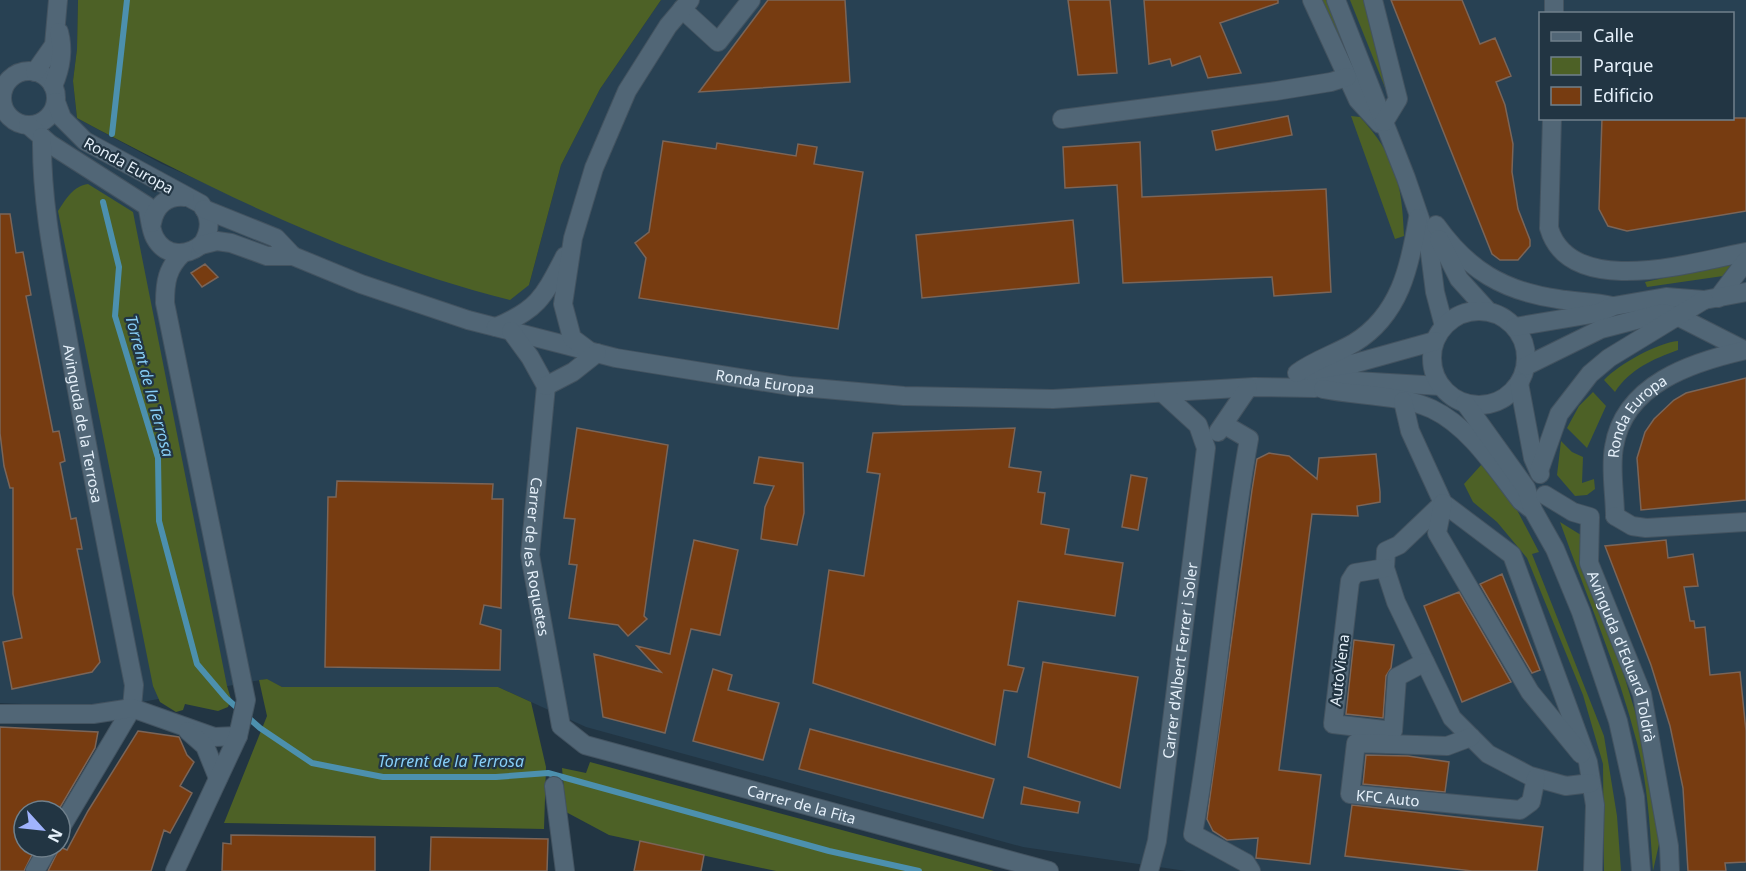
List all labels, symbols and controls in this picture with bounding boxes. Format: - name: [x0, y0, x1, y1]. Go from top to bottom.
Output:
- legend: [1539, 12, 1734, 120]
- text: Calle: [1593, 23, 1634, 47]
- text: Parque: [1593, 53, 1653, 77]
- text: Edificio: [1593, 83, 1654, 107]
- street label: Ronda Europa: [81, 132, 177, 198]
- water label: Torrent de la Terrosa: [120, 313, 180, 459]
- street label: Avinguda de la Terrosa: [59, 343, 108, 505]
- street label: Ronda Europa: [714, 364, 815, 398]
- street label: Ronda Europa: [1603, 370, 1670, 459]
- street label: Carrer de les Roquetes: [519, 476, 554, 637]
- street label: Carrer d'Albert Ferrer i Soler: [1157, 561, 1202, 760]
- street label: Avinguda d'Eduard Toldrà: [1583, 568, 1660, 744]
- street label: AutoViena: [1325, 633, 1353, 707]
- water label: Torrent de la Terrosa: [378, 750, 524, 772]
- street label: Carrer de la Fita: [745, 780, 858, 828]
- street label: KFC Auto: [1355, 785, 1421, 811]
- north arrow: [12, 799, 72, 859]
- text: N: [43, 825, 68, 847]

